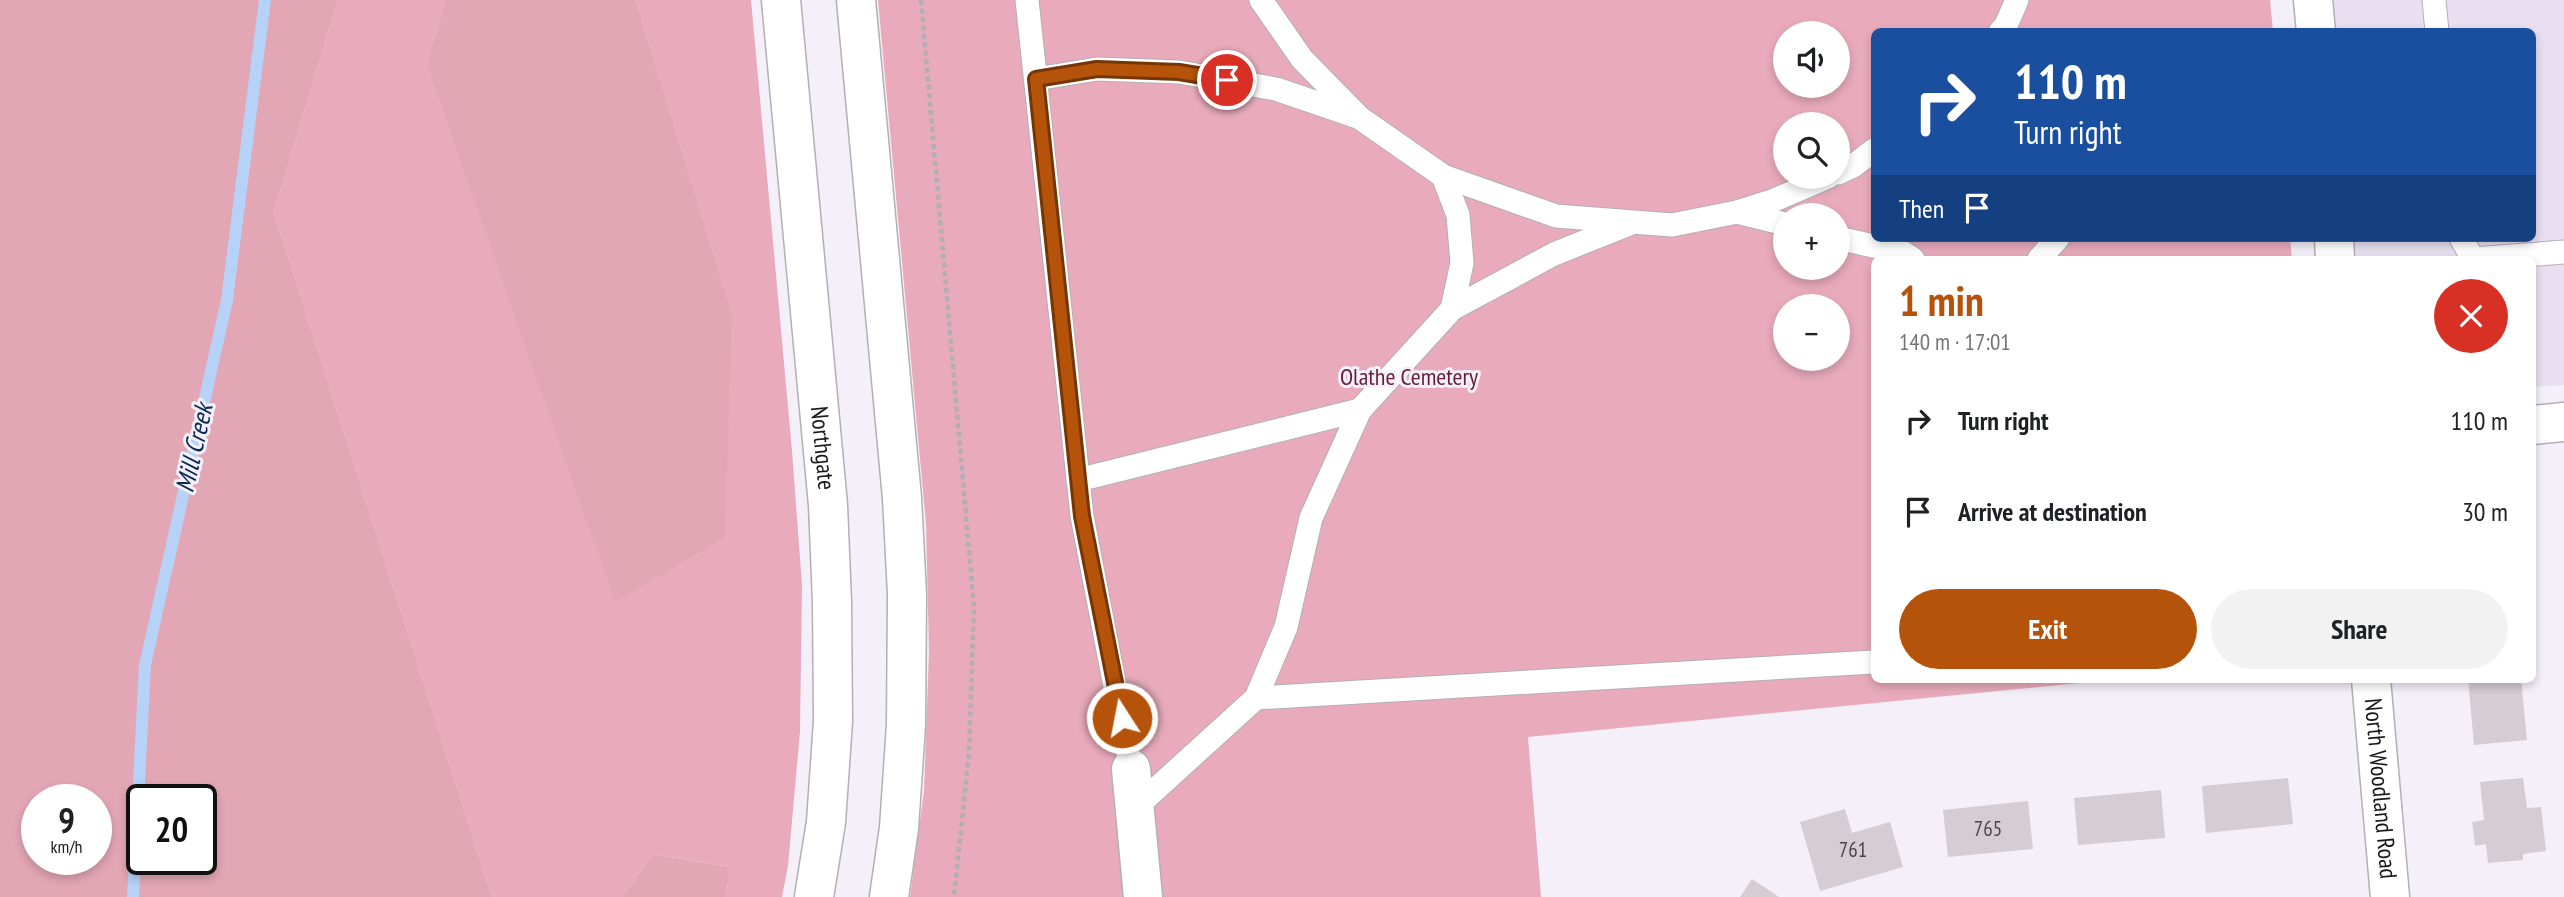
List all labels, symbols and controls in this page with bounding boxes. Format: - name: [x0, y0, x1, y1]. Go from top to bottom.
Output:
- map controls: [1773, 21, 1850, 371]
- button: sound: [1773, 21, 1850, 98]
- text: 110 m: [2014, 49, 2127, 113]
- pin: [1197, 50, 1257, 110]
- icon: right: [1899, 56, 1990, 147]
- icon: arrive: [1208, 61, 1246, 99]
- text: Turn right: [2014, 111, 2122, 153]
- button: search: [1773, 112, 1850, 189]
- icon: arrive: [1958, 189, 1996, 227]
- text: Then: [1899, 192, 1944, 225]
- button: +: [1773, 203, 1850, 280]
- text: 1 min: [1899, 273, 1984, 328]
- button: close: [2434, 279, 2508, 353]
- button: −: [1773, 294, 1850, 371]
- text: 140 m · 17:01: [1899, 327, 2011, 356]
- park label: Olathe Cemetery: [1340, 361, 1478, 392]
- water label: Mill Creek: [167, 398, 220, 495]
- icon: right: [1899, 402, 1937, 440]
- text: Turn right: [1958, 404, 2049, 437]
- text: 110 m: [2450, 404, 2508, 437]
- street label: Northgate: [804, 405, 843, 491]
- icon: arrive: [1899, 493, 1937, 531]
- text: Arrive at destination: [1958, 495, 2147, 528]
- text: 30 m: [2462, 495, 2508, 528]
- button: Exit: [1899, 589, 2197, 669]
- button: Share: [2211, 589, 2508, 669]
- position arrow: [1085, 681, 1159, 755]
- street label: North Woodland Road: [2358, 697, 2404, 880]
- speed limit sign: 20: [126, 784, 217, 875]
- text: 9: [58, 797, 75, 843]
- house number: 765: [1974, 815, 2002, 842]
- text: km/h: [51, 835, 82, 858]
- house number: 761: [1839, 836, 1867, 863]

